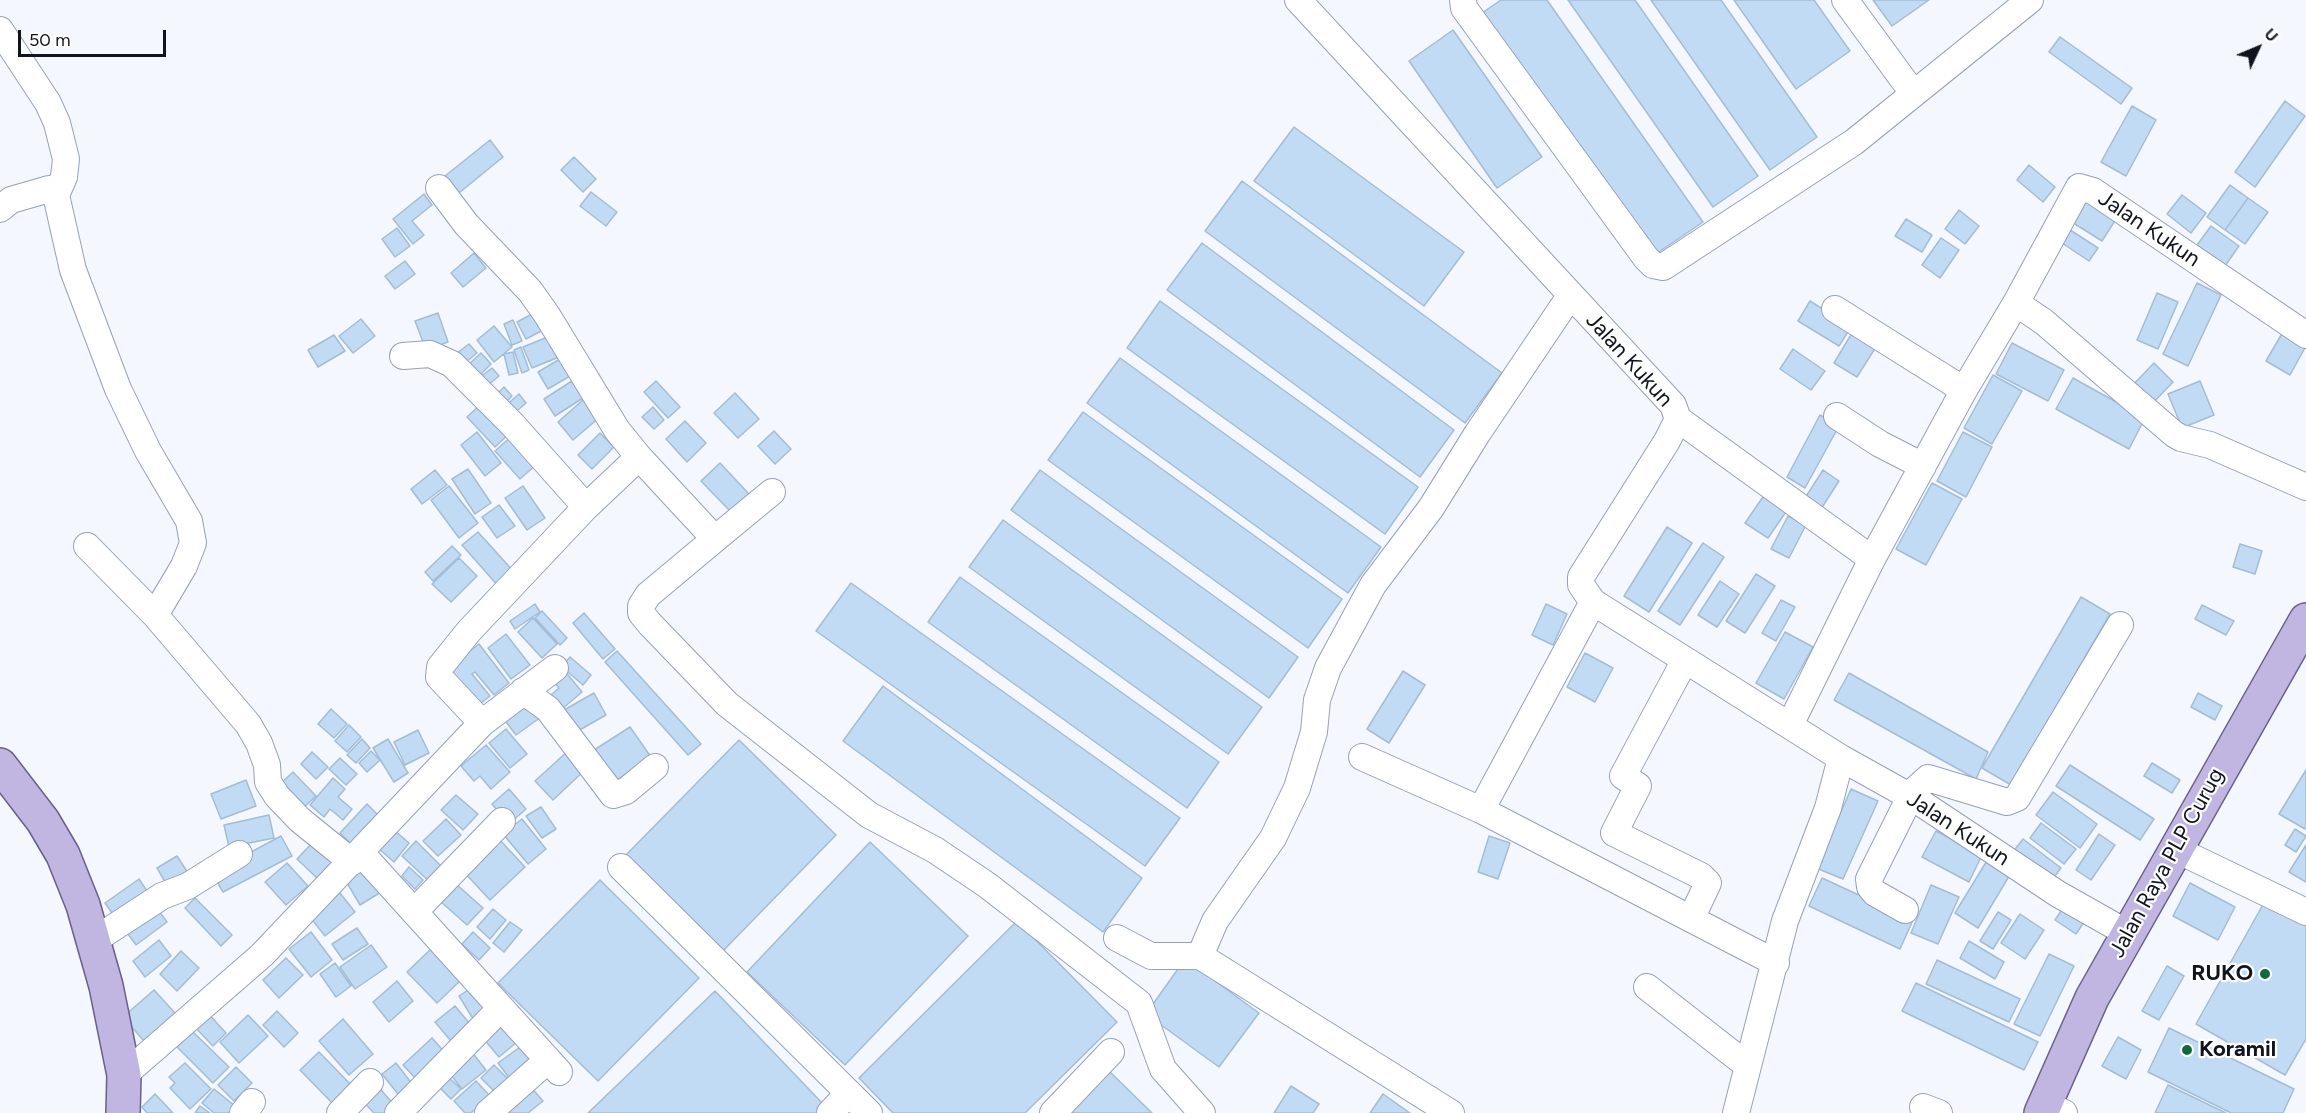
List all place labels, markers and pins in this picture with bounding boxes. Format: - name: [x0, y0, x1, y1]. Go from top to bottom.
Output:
- place label: RUKO: [2191, 961, 2253, 987]
- marker: RUKO: [2258, 967, 2272, 981]
- place label: Koramil: [2199, 1037, 2276, 1063]
- marker: Koramil: [2180, 1043, 2194, 1057]

